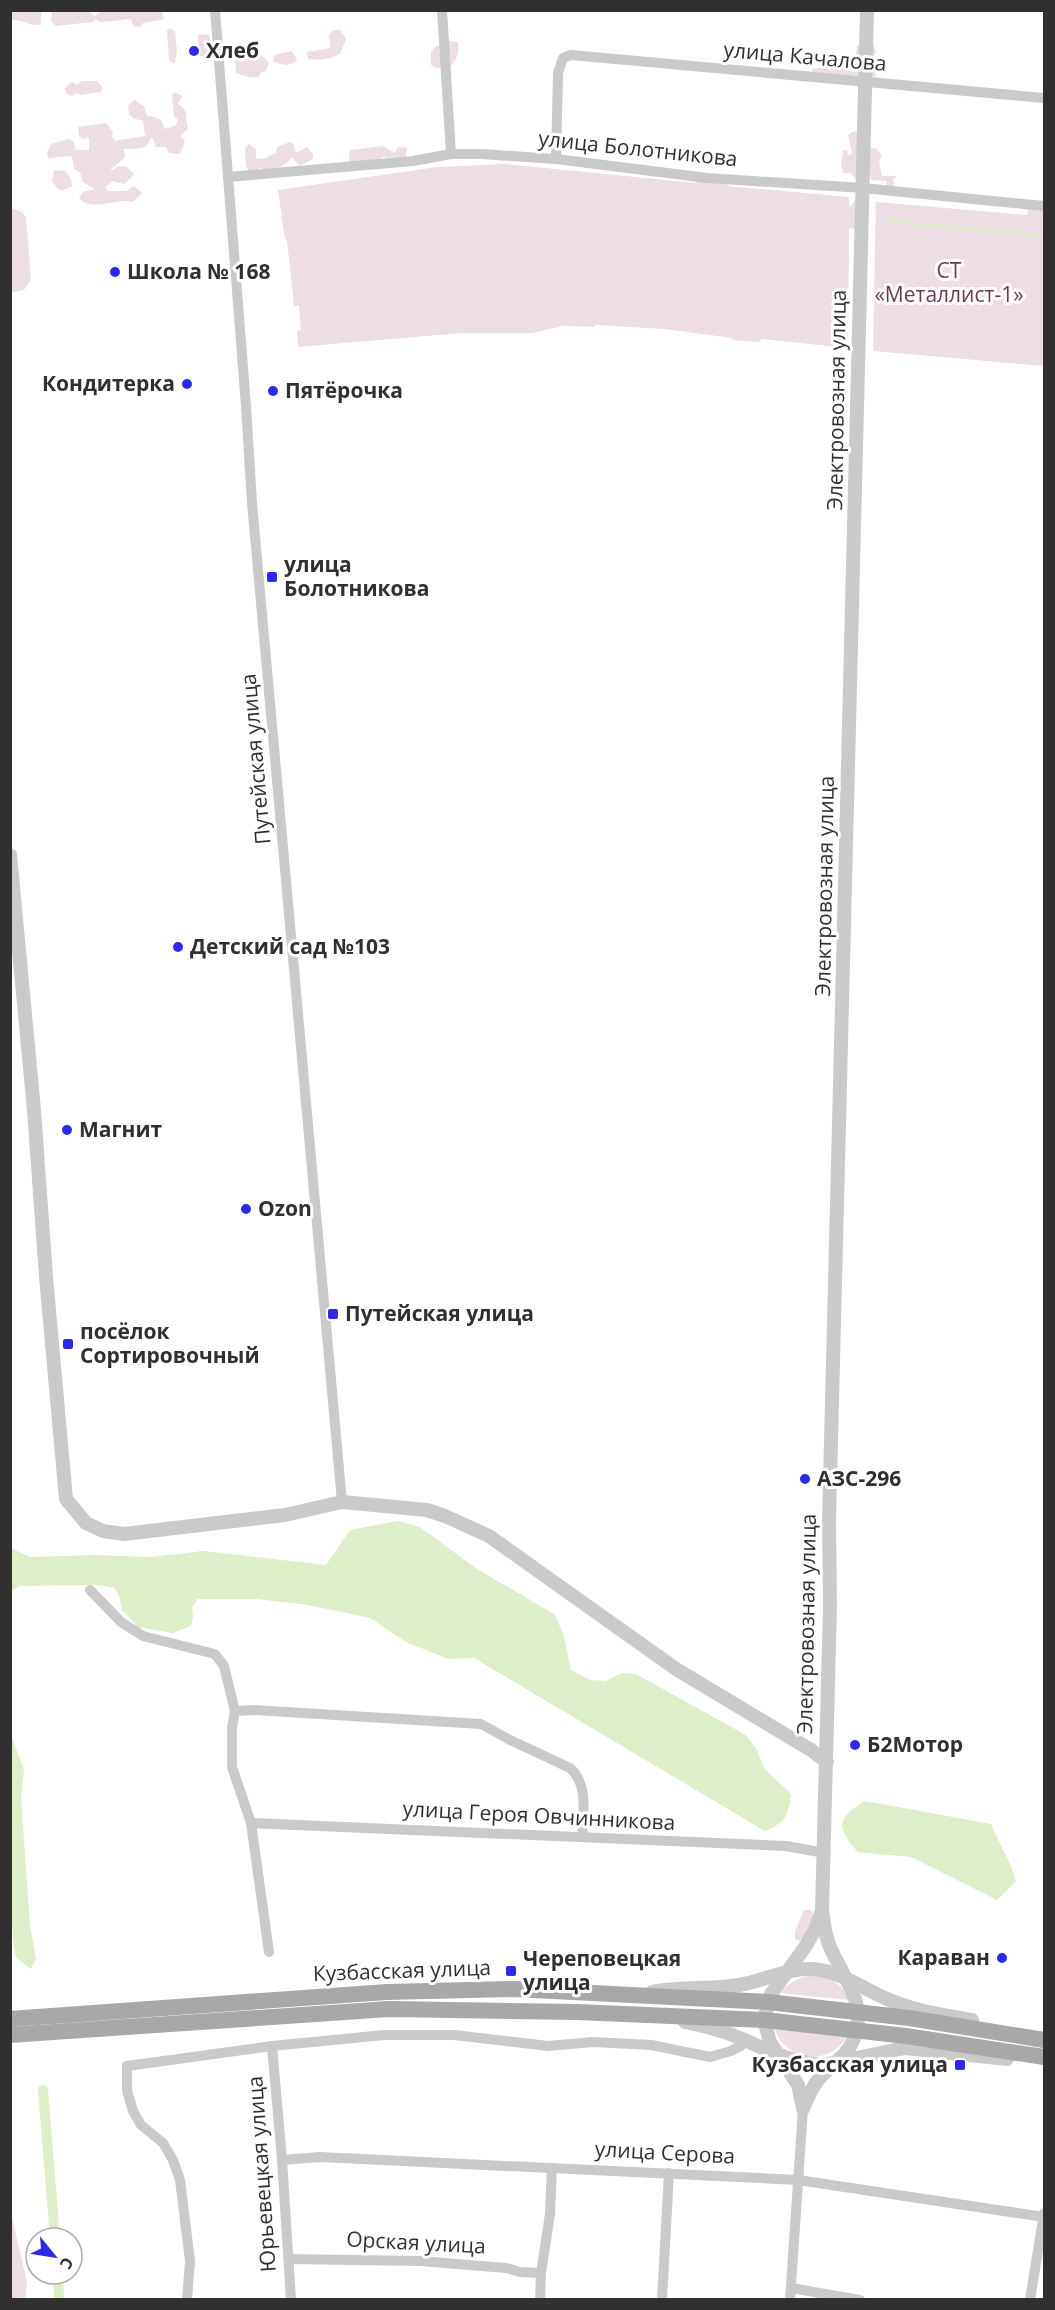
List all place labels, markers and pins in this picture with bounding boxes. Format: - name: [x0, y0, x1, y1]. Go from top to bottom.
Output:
- place label: Хлеб: [206, 36, 259, 64]
- marker: Хлеб: [187, 44, 201, 58]
- place label: Школа № 168: [127, 257, 270, 285]
- marker: Школа № 168: [108, 265, 122, 279]
- place label: Кондитерка: [42, 369, 175, 397]
- place label: Пятёрочка: [285, 376, 403, 404]
- marker: Кондитерка: [180, 377, 194, 391]
- marker: Пятёрочка: [266, 384, 280, 398]
- place label: улица Болотникова: [284, 550, 430, 602]
- marker: улица Болотникова: [265, 570, 279, 584]
- place label: Детский сад №103: [190, 932, 390, 960]
- marker: Детский сад №103: [171, 940, 185, 954]
- place label: Магнит: [79, 1115, 163, 1143]
- marker: Магнит: [60, 1123, 74, 1137]
- place label: Ozon: [258, 1194, 312, 1222]
- marker: Ozon: [239, 1202, 253, 1216]
- place label: Путейская улица: [345, 1299, 534, 1327]
- marker: Путейская улица: [326, 1307, 340, 1321]
- place label: посёлок Сортировочный: [80, 1317, 260, 1369]
- marker: посёлок Сортировочный: [61, 1337, 75, 1351]
- place label: АЗС-296: [817, 1464, 901, 1492]
- marker: АЗС-296: [798, 1472, 812, 1486]
- place label: Б2Мотор: [867, 1730, 963, 1758]
- marker: Б2Мотор: [848, 1738, 862, 1752]
- place label: Караван: [897, 1943, 990, 1971]
- place label: Череповецкая улица: [523, 1944, 681, 1996]
- marker: Караван: [995, 1951, 1009, 1965]
- marker: Череповецкая улица: [504, 1964, 518, 1978]
- place label: Кузбасская улица: [752, 2050, 948, 2078]
- marker: Кузбасская улица: [953, 2058, 967, 2072]

